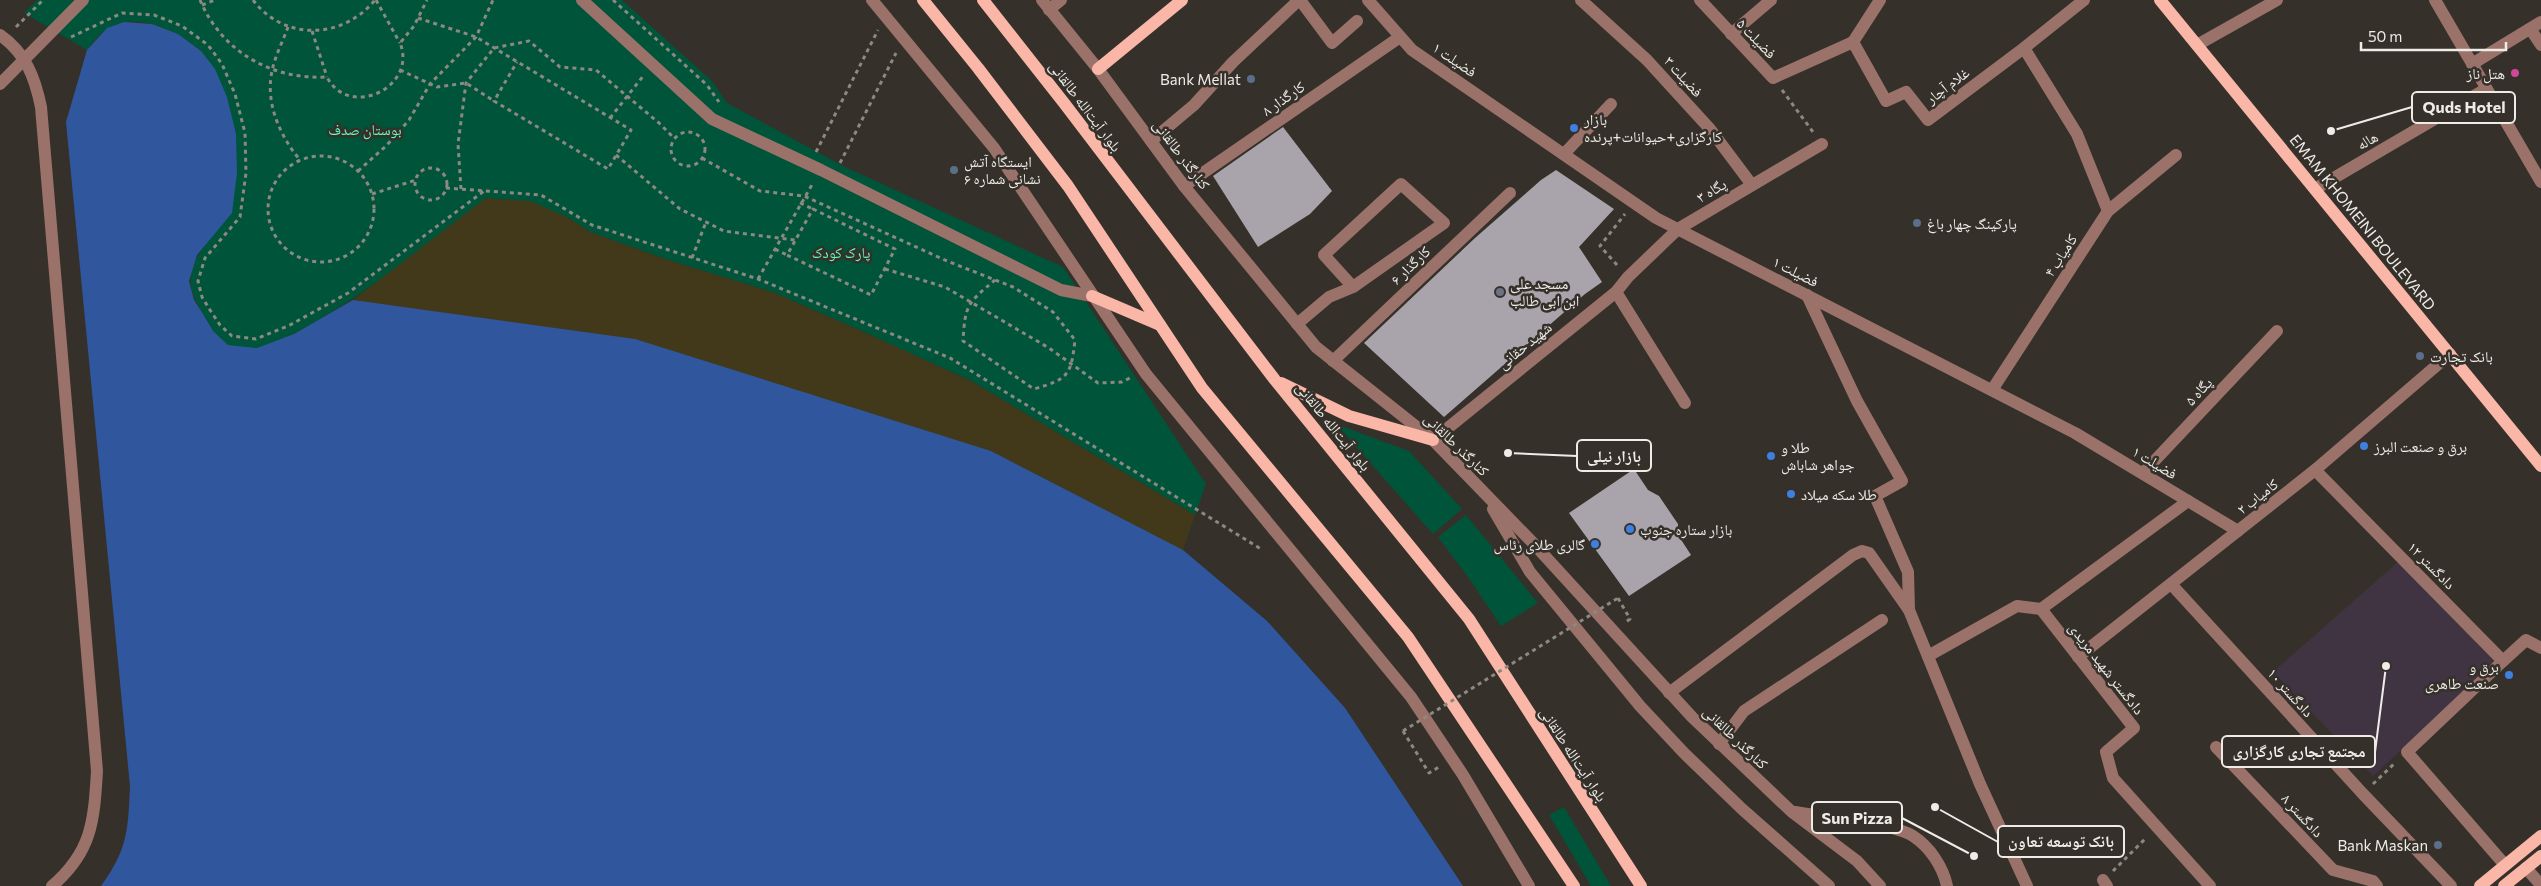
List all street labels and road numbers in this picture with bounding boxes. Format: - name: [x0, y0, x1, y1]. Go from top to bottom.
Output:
- street label: فضیلت ۵: [1733, 14, 1780, 62]
- street label: فضیلت ۱: [1430, 38, 1480, 80]
- street label: فضیلت ۳: [1661, 52, 1707, 100]
- street label: بلوار آیت‌الله طالقانی: [1044, 57, 1126, 156]
- street label: غلام آچار: [1921, 63, 1974, 109]
- street label: کارگذار ۸: [1258, 77, 1308, 120]
- street label: کنارگذر طالقانی: [1148, 115, 1214, 194]
- street label: هاله: [2353, 127, 2381, 153]
- street label: EMAM KHOMEINI BOULEVARD: [2286, 130, 2440, 314]
- street label: پگاه ۳: [1693, 174, 1730, 207]
- street label: کامیاب ۴: [2040, 230, 2081, 280]
- street label: کارگذار ۶: [1386, 242, 1434, 289]
- street label: فضیلت ۱: [1770, 252, 1822, 290]
- street label: شهید حقانی: [1493, 318, 1556, 374]
- street label: پگاه ۵: [2181, 373, 2216, 409]
- street label: بلوار آیت‌الله طالقانی: [1291, 378, 1375, 475]
- street label: کنارگذر طالقانی: [1419, 409, 1493, 481]
- street label: فضیلت ۱: [2129, 442, 2181, 483]
- street label: کامیاب ۲: [2233, 474, 2281, 518]
- street label: دادگستر ۱۲: [2404, 537, 2460, 593]
- street label: دادگستر شهید مریدی: [2064, 618, 2149, 719]
- street label: دادگستر ۱۰: [2263, 664, 2318, 721]
- street label: کنارگذر طالقانی: [1698, 702, 1772, 774]
- street label: بلوار آیت‌الله طالقانی: [1535, 703, 1611, 806]
- street label: دادگستر ۸: [2278, 789, 2328, 841]

